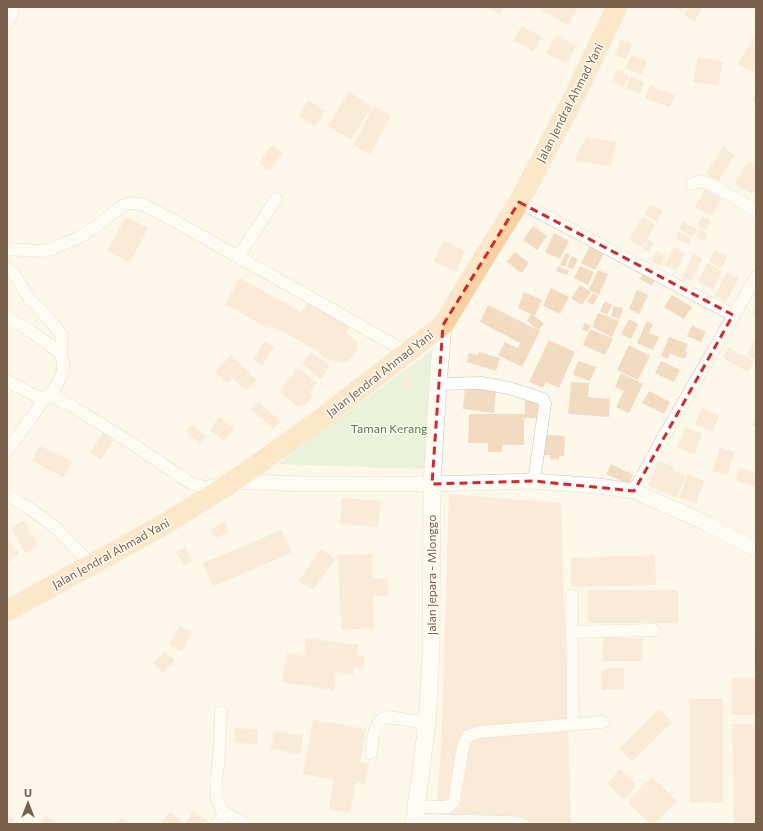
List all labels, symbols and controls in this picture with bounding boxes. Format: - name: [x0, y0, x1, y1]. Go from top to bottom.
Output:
- street label: Jalan Jendral Ahmad Yani: [533, 40, 606, 165]
- street label: Jalan Jendral Ahmad Yani: [323, 327, 436, 420]
- park label: Taman Kerang: [350, 421, 428, 435]
- street label: Jalan Jendral Ahmad Yani: [49, 515, 172, 592]
- street label: Jalan Jepara - Mlonggo: [424, 515, 439, 635]
- north arrow: [8, 783, 48, 823]
- text: U: [24, 786, 32, 799]

